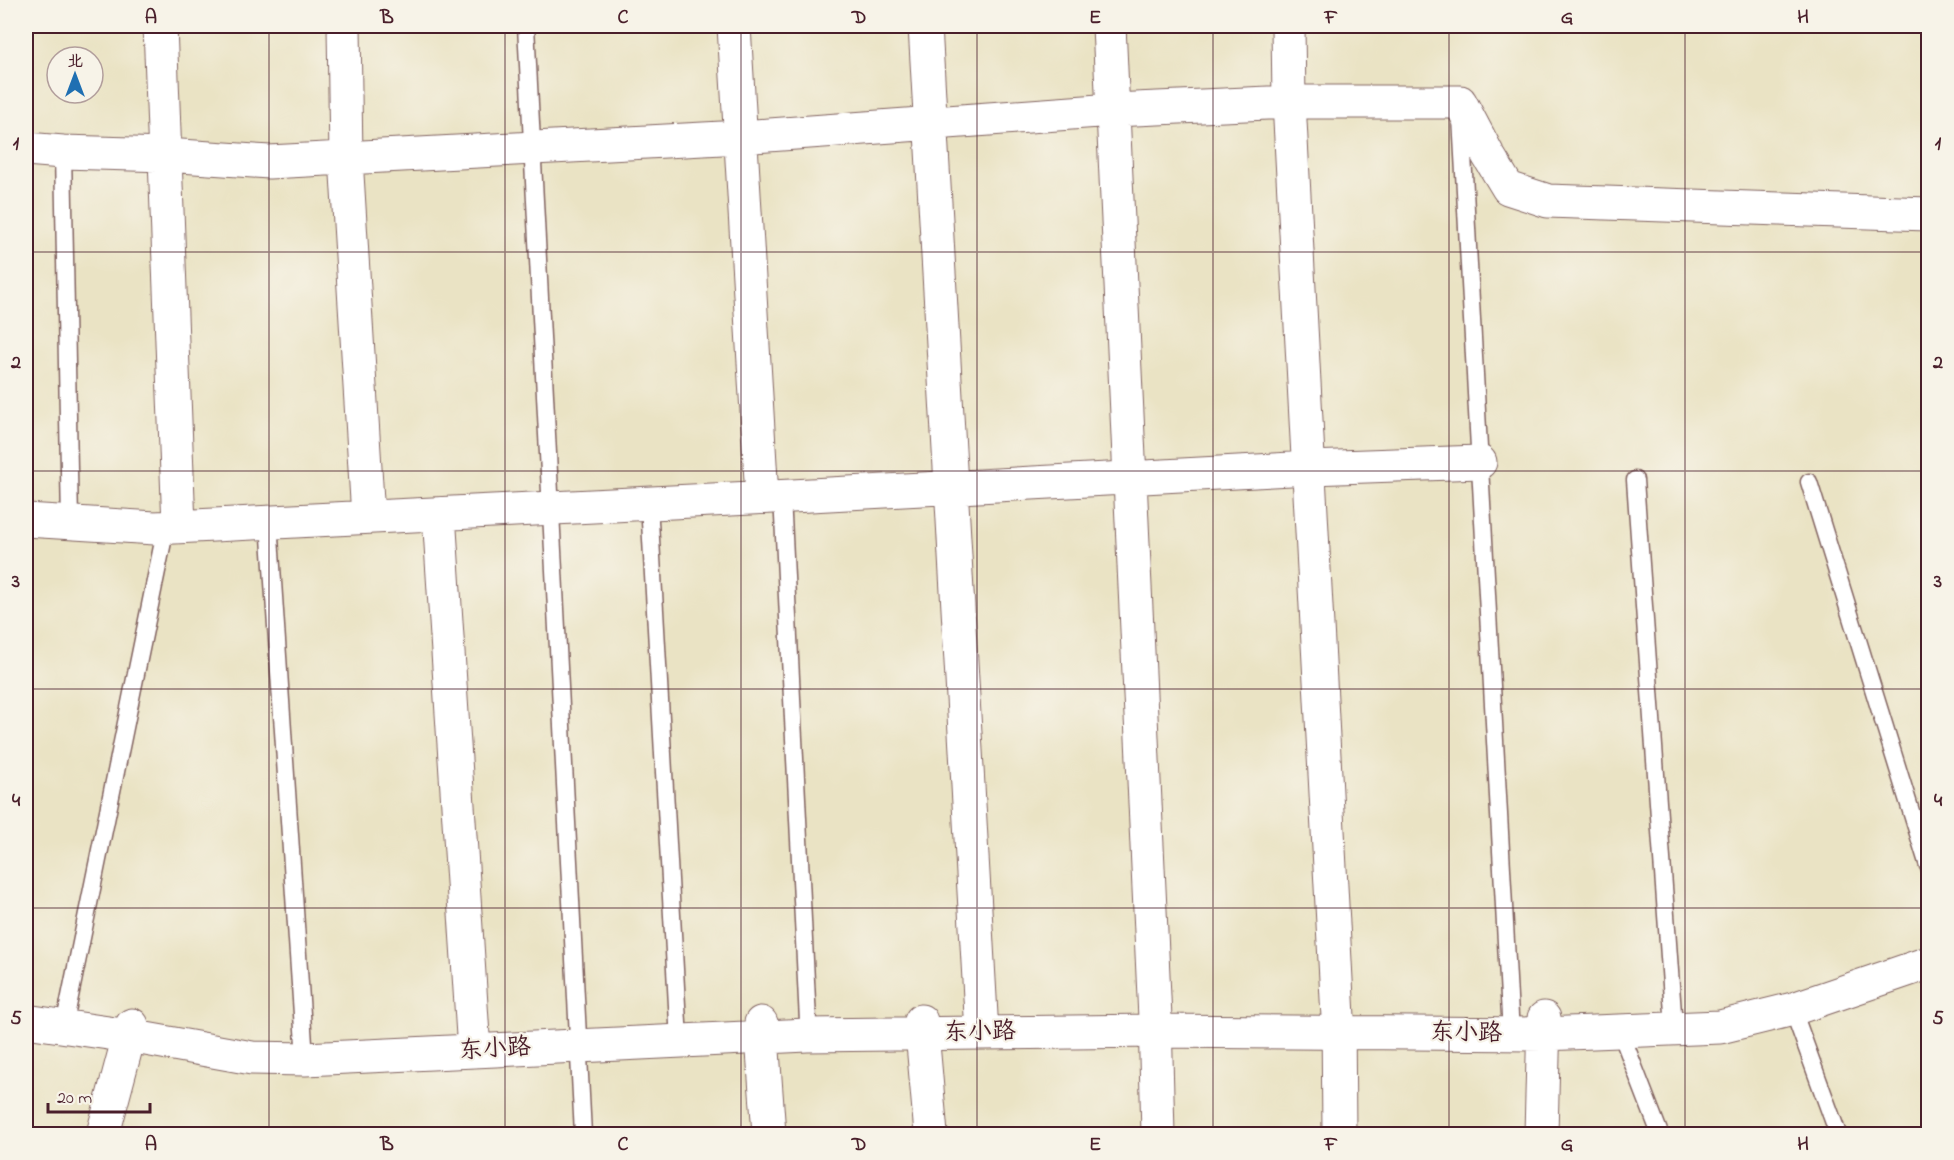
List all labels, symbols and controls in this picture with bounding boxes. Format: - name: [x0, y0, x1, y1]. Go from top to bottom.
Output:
- text: A: [145, 4, 157, 33]
- text: B: [379, 4, 394, 33]
- text: C: [618, 4, 629, 33]
- text: D: [851, 4, 866, 33]
- text: E: [1089, 4, 1101, 33]
- text: F: [1324, 4, 1338, 33]
- text: G: [1561, 4, 1574, 33]
- text: H: [1797, 4, 1809, 33]
- north arrow: [45, 45, 105, 105]
- text: 北: [67, 50, 83, 74]
- text: 1: [13, 130, 20, 159]
- text: 1: [1935, 130, 1942, 159]
- text: 2: [10, 349, 21, 378]
- text: 2: [1932, 349, 1943, 378]
- text: 3: [11, 568, 20, 597]
- text: 3: [1933, 568, 1942, 597]
- text: 4: [12, 787, 21, 816]
- text: 4: [1934, 787, 1943, 816]
- text: 5: [10, 1005, 22, 1034]
- text: 5: [1932, 1005, 1944, 1034]
- street label: 东小路: [944, 1015, 1016, 1051]
- street label: 东小路: [1430, 1016, 1502, 1052]
- street label: 东小路: [458, 1031, 532, 1069]
- scale bar: [48, 1076, 150, 1114]
- text: 20 m: [57, 1086, 92, 1112]
- text: A: [145, 1131, 157, 1160]
- text: B: [379, 1131, 394, 1160]
- text: C: [618, 1131, 629, 1160]
- text: D: [851, 1131, 866, 1160]
- text: E: [1089, 1131, 1101, 1160]
- text: F: [1324, 1131, 1338, 1160]
- text: G: [1561, 1131, 1574, 1160]
- text: H: [1797, 1131, 1809, 1160]

